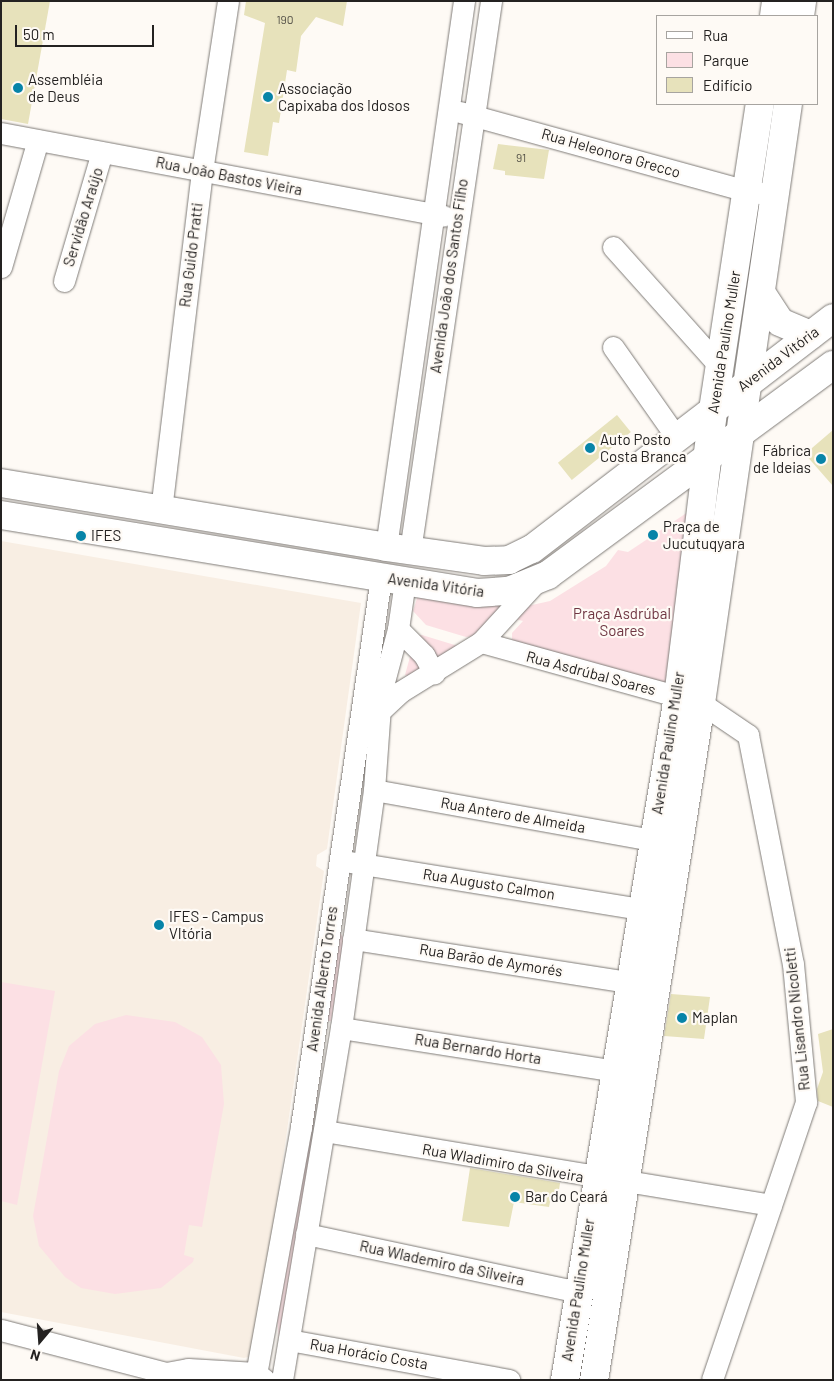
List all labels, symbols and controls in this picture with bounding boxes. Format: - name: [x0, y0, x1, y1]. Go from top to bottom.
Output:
- house number: 190: [276, 13, 294, 27]
- scale bar: [18, 15, 156, 47]
- legend: [656, 15, 819, 105]
- text: 50 m: [23, 25, 55, 43]
- text: Rua: [703, 26, 728, 44]
- text: Parque: [703, 51, 749, 69]
- place label: Assembléia de Deus: [28, 70, 103, 105]
- text: Edifício: [703, 76, 752, 94]
- place label: Associação Capixaba dos Idosos: [278, 79, 410, 114]
- marker: Assembléia de Deus: [12, 82, 24, 94]
- marker: Associação Capixaba dos Idosos: [262, 91, 274, 103]
- street label: Rua Heleonora Grecco: [539, 125, 683, 181]
- house number: 91: [516, 151, 526, 165]
- street label: Rua João Bastos Vieira: [154, 153, 304, 199]
- street label: Servidão Araújo: [59, 165, 107, 269]
- street label: Avenida João dos Santos Filho: [426, 177, 472, 375]
- street label: Rua Guido Pratti: [176, 202, 206, 308]
- street label: Avenida Paulino Muller: [704, 269, 744, 415]
- street label: Avenida Vitória: [734, 323, 822, 395]
- place label: Auto Posto Costa Branca: [600, 430, 687, 465]
- place label: Fábrica de Ideias: [753, 441, 811, 476]
- marker: Auto Posto Costa Branca: [584, 442, 596, 454]
- marker: Fábrica de Ideias: [815, 453, 827, 465]
- place label: Praça de Jucutuqyara: [663, 517, 745, 552]
- place label: IFES: [91, 527, 121, 545]
- marker: Praça de Jucutuqyara: [647, 529, 659, 541]
- marker: IFES: [75, 530, 87, 542]
- street label: Avenida Vitória: [387, 569, 485, 601]
- park label: Praça Asdrúbal Soares: [573, 604, 671, 639]
- street label: Rua Asdrúbal Soares: [524, 647, 658, 699]
- street label: Avenida Paulino Muller: [648, 670, 688, 816]
- street label: Rua Antero de Almeida: [439, 793, 587, 837]
- street label: Rua Augusto Calmon: [422, 865, 556, 903]
- street label: Avenida Alberto Torres: [303, 905, 341, 1053]
- place label: IFES - Campus VItória: [169, 907, 264, 942]
- marker: IFES - Campus VItória: [153, 919, 165, 931]
- street label: Rua Barão de Aymorés: [418, 940, 564, 980]
- street label: Rua Lisandro Nicoletti: [781, 947, 813, 1091]
- place label: Maplan: [692, 1009, 738, 1027]
- marker: Maplan: [676, 1012, 688, 1024]
- street label: Rua Bernardo Horta: [413, 1030, 543, 1068]
- street label: Rua Wladimiro da Silveira: [421, 1140, 585, 1186]
- place label: Bar do Ceará: [525, 1188, 608, 1206]
- marker: Bar do Ceará: [509, 1191, 521, 1203]
- street label: Avenida Paulino Muller: [558, 1217, 598, 1363]
- street label: Rua Wlademiro da Silveira: [358, 1237, 526, 1289]
- north arrow: [15, 1316, 65, 1366]
- street label: Rua Horácio Costa: [309, 1335, 429, 1373]
- text: N: [28, 1346, 42, 1365]

